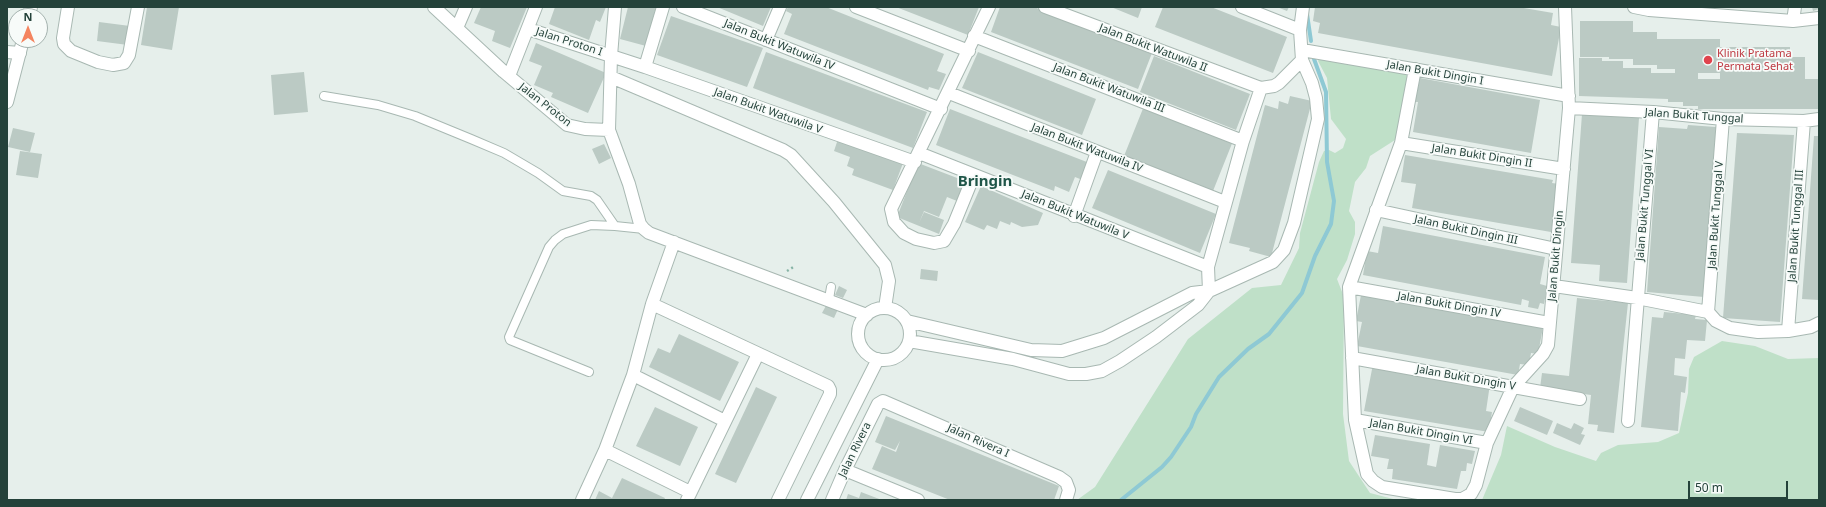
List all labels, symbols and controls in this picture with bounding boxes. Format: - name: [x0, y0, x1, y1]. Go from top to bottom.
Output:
- north arrow: [8, 8, 48, 48]
- text: N: [24, 9, 32, 24]
- street label: Jalan Bukit Watuwila IV: [722, 17, 836, 73]
- street label: Jalan Bukit Watuwila II: [1097, 21, 1209, 75]
- street label: Jalan Proton I: [534, 25, 604, 59]
- place label: Klinik Pratama Permata Sehat: [1717, 47, 1793, 73]
- marker: Klinik Pratama Permata Sehat: [1702, 54, 1714, 66]
- street label: Jalan Bukit Dingin I: [1386, 58, 1484, 88]
- street label: Jalan Bukit Watuwila III: [1051, 61, 1167, 115]
- street label: Jalan Proton: [516, 80, 574, 130]
- street label: Jalan Bukit Watuwila V: [712, 85, 824, 137]
- street label: Jalan Bukit Tunggal: [1644, 106, 1744, 126]
- street label: Jalan Bukit Watuwila IV: [1030, 121, 1144, 175]
- street label: Jalan Bukit Dingin II: [1431, 142, 1533, 170]
- street label: Jalan Bukit Tunggal VI: [1634, 149, 1656, 261]
- street label: Jalan Bukit Tunggal V: [1706, 160, 1726, 270]
- street label: Jalan Bukit Tunggal III: [1785, 169, 1807, 283]
- district label: Bringin: [958, 173, 1012, 191]
- street label: Jalan Bukit Watuwila V: [1020, 187, 1130, 243]
- street label: Jalan Bukit Dingin: [1545, 210, 1567, 302]
- street label: Jalan Bukit Dingin III: [1413, 213, 1519, 247]
- street label: Jalan Bukit Dingin IV: [1396, 289, 1502, 321]
- street label: Jalan Bukit Dingin V: [1415, 363, 1517, 393]
- street label: Jalan Bukit Dingin VI: [1368, 416, 1474, 448]
- street label: Jalan Rivera: [836, 420, 874, 480]
- street label: Jalan Rivera I: [945, 421, 1011, 461]
- scale bar: [1690, 473, 1790, 499]
- text: 50 m: [1695, 479, 1723, 496]

